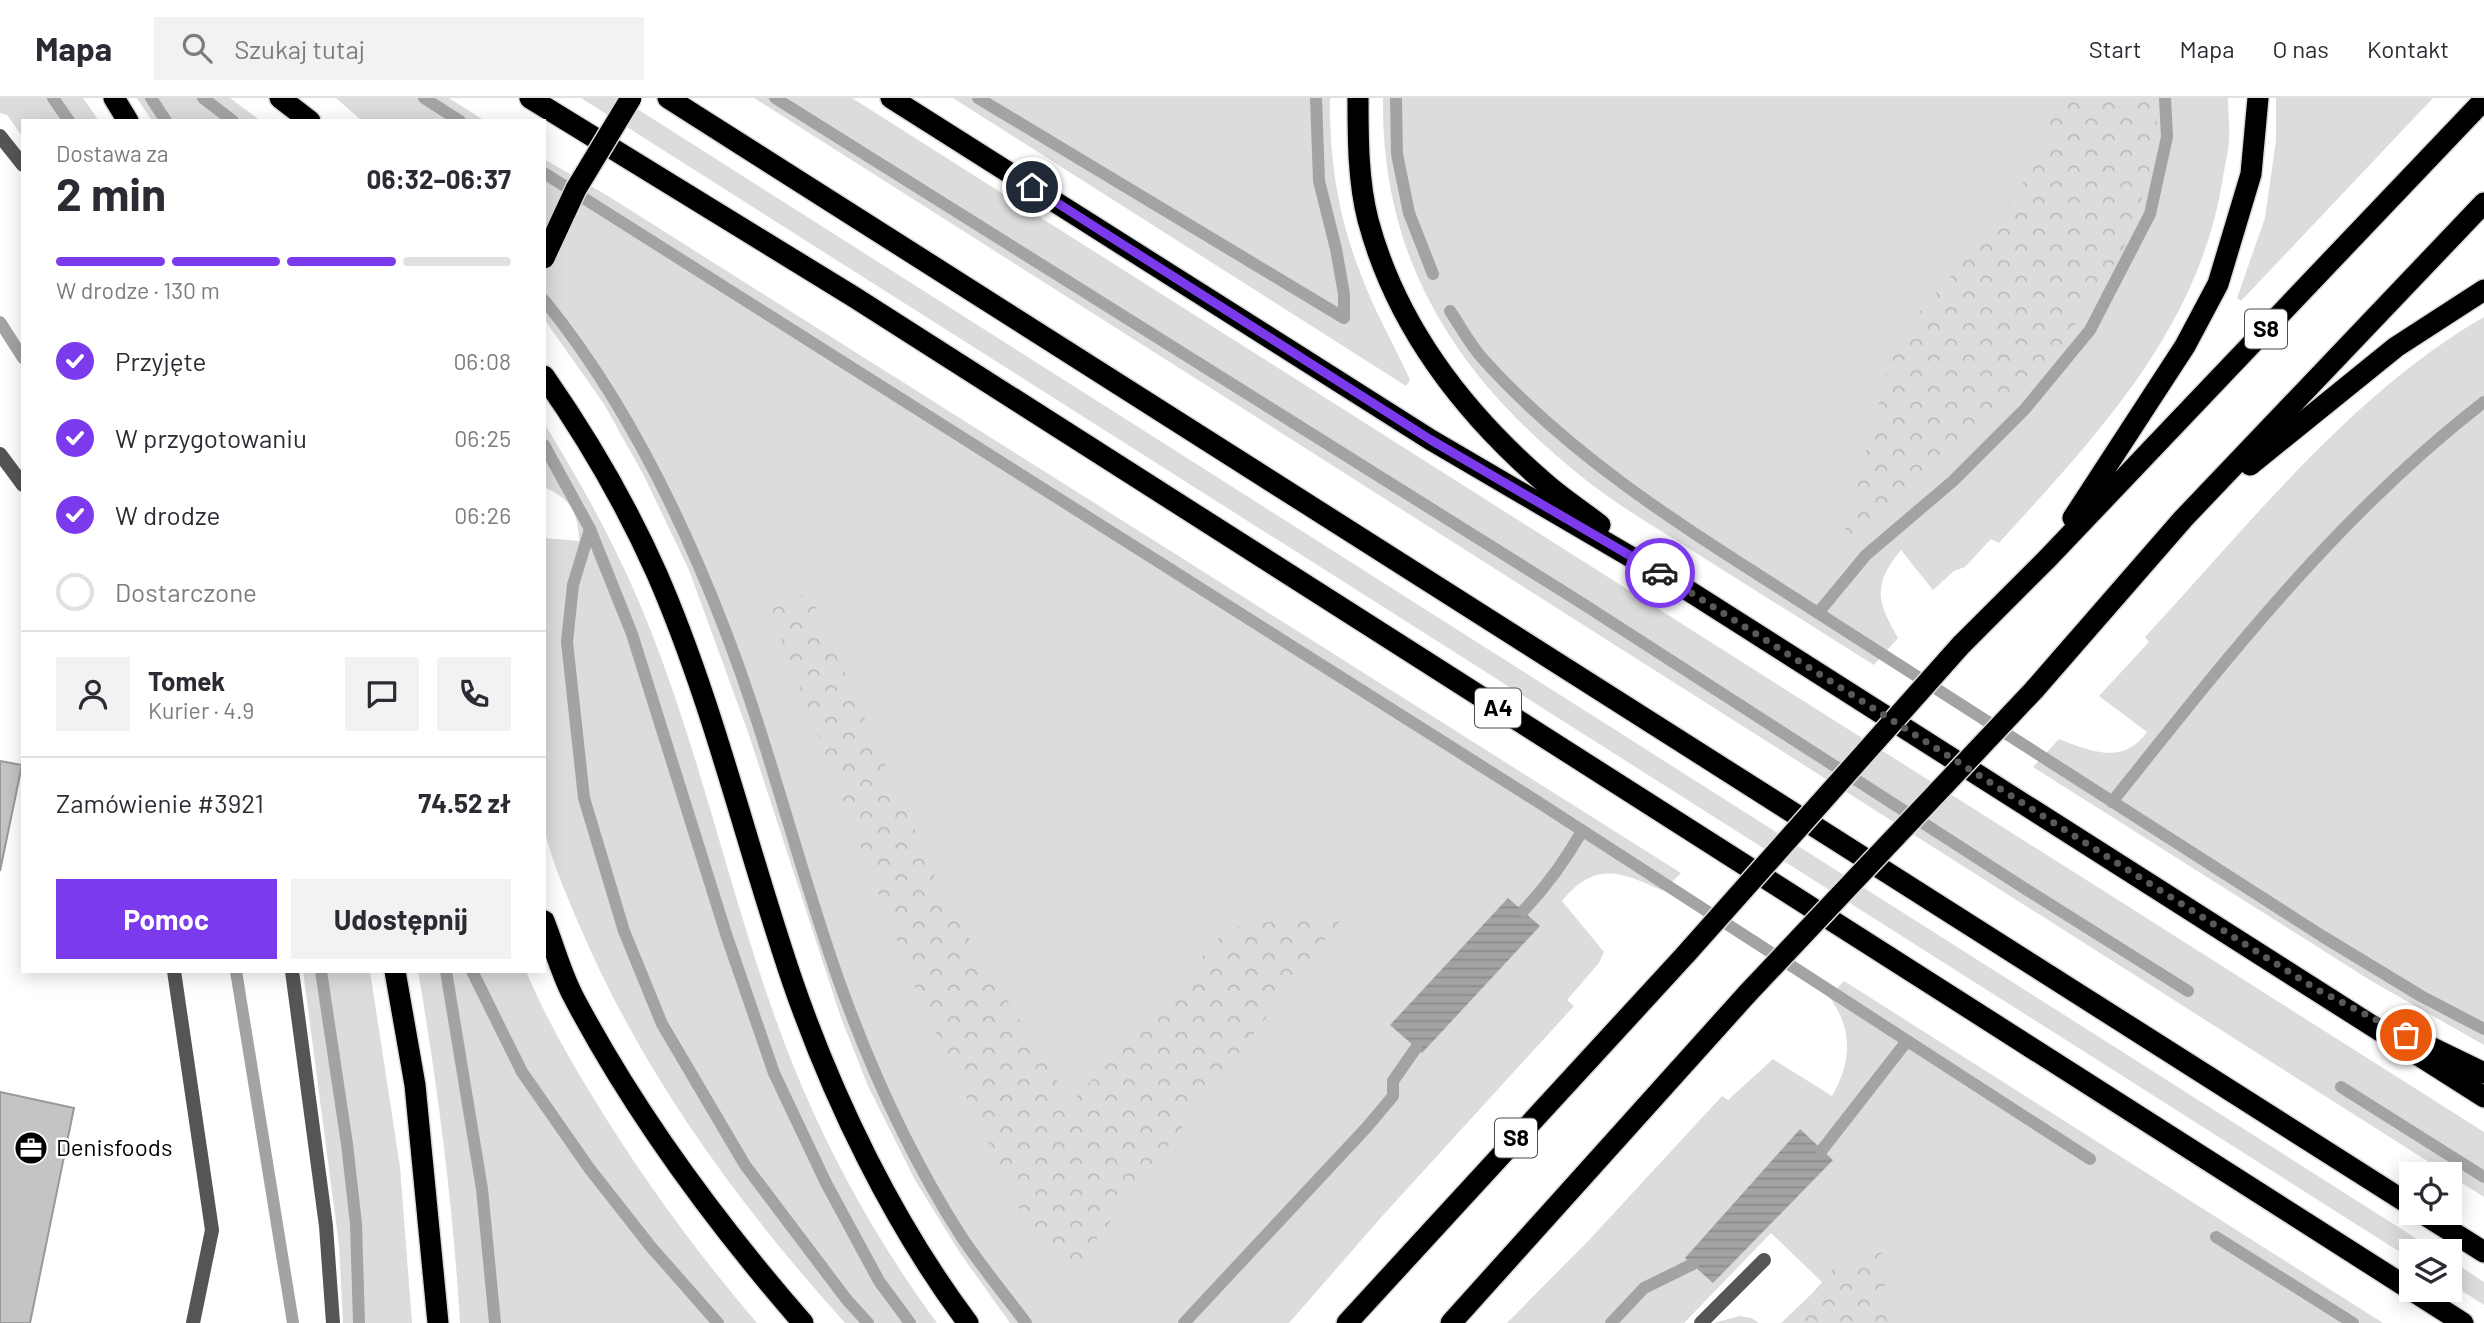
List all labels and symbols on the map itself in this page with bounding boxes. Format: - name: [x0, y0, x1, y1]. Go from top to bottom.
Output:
- pin: [1002, 157, 1062, 217]
- road number: S8: [2245, 310, 2287, 348]
- courier: [1625, 538, 1695, 608]
- road number: A4: [1475, 688, 1521, 728]
- pin: [2376, 1005, 2436, 1065]
- road number: S8: [1495, 1119, 1537, 1158]
- office icon: Denisfoods: [12, 1129, 50, 1167]
- place label: Denisfoods: [56, 1132, 172, 1161]

